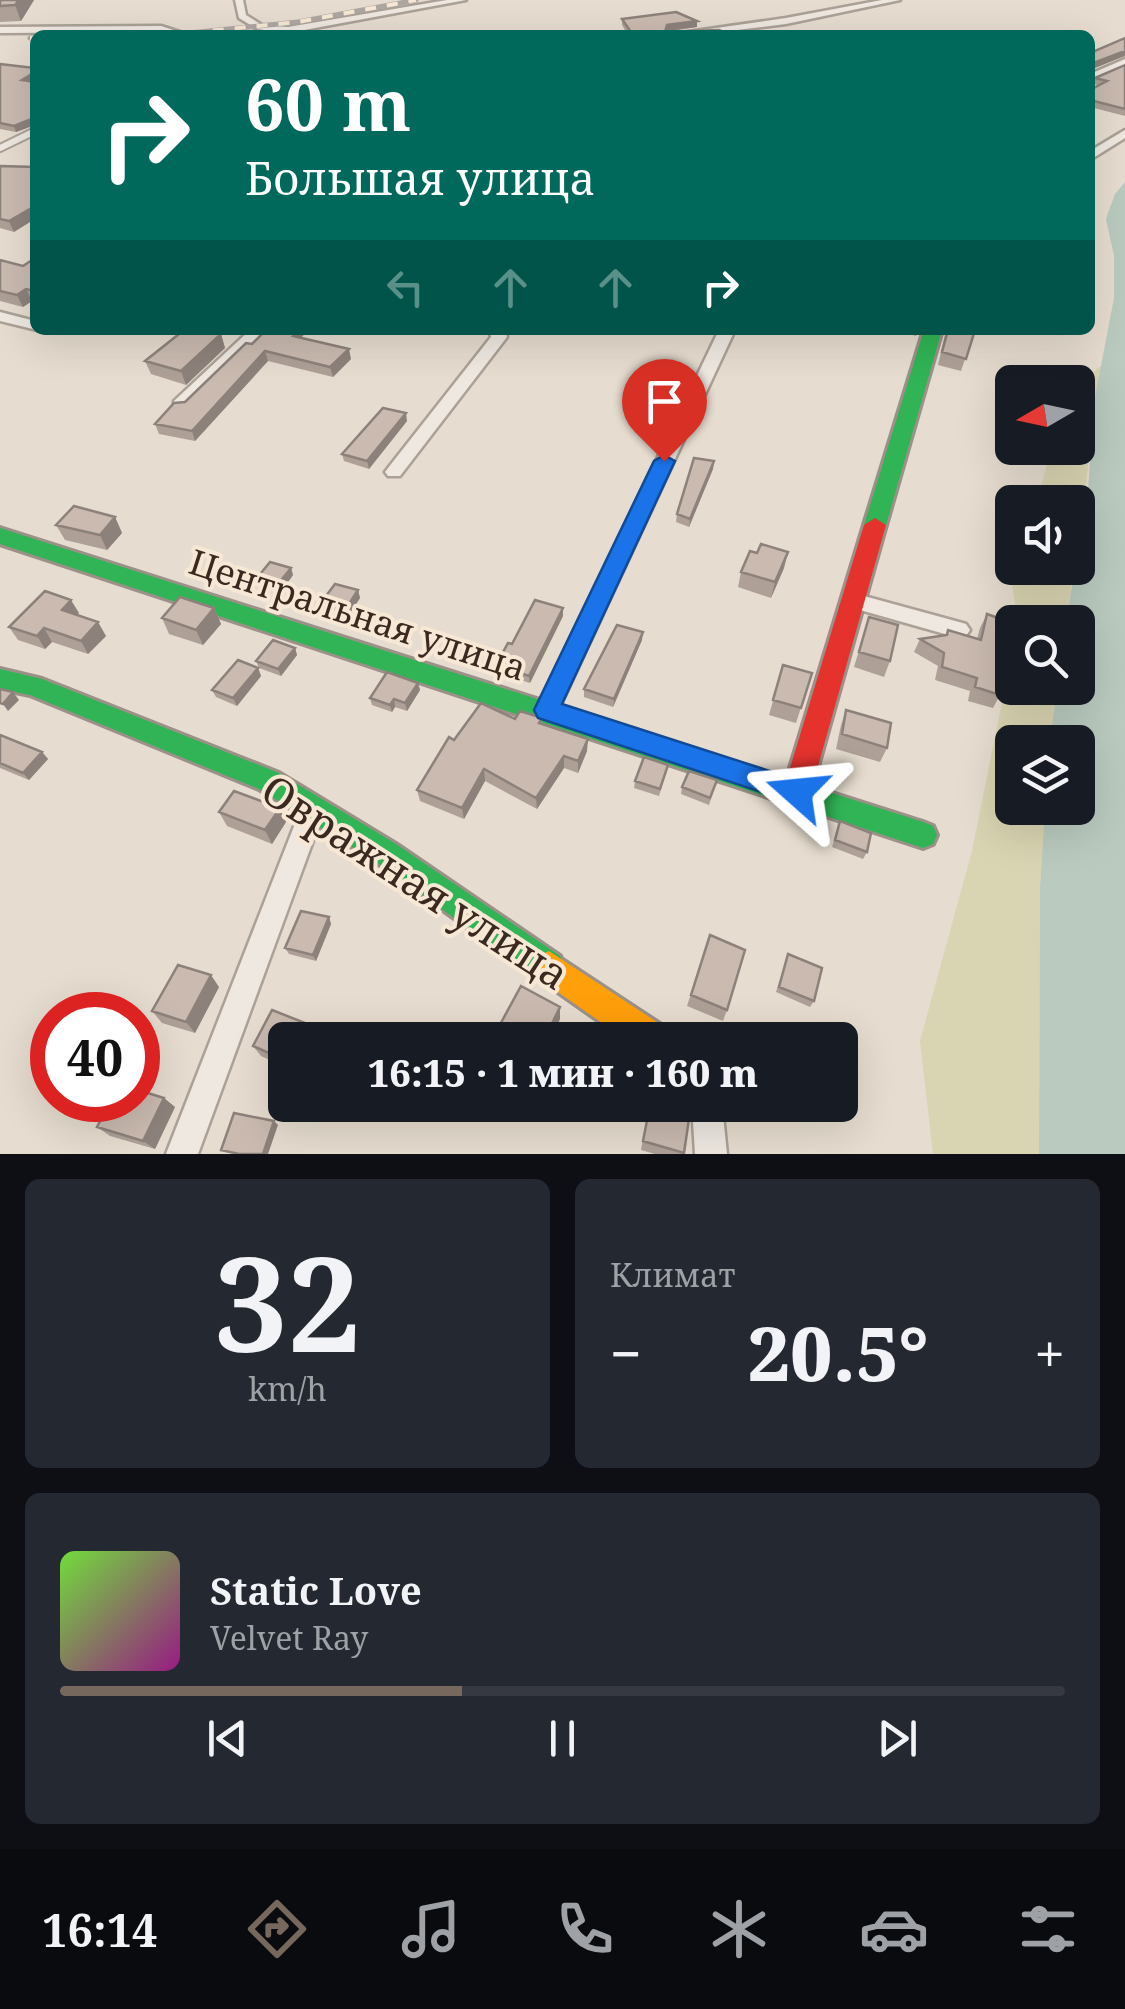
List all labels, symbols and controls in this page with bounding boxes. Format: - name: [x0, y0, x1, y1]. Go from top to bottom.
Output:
- text: 60 m: [245, 56, 411, 152]
- icon: right: [80, 70, 210, 200]
- text: Большая улица: [245, 147, 595, 208]
- icon: left: [378, 260, 433, 315]
- icon: ahead: [483, 260, 538, 315]
- icon: ahead: [588, 260, 643, 315]
- icon: right: [693, 260, 748, 315]
- pin: [622, 359, 707, 462]
- north arrow: [995, 365, 1095, 465]
- map controls: [995, 365, 1095, 825]
- icon: arrive: [637, 374, 692, 429]
- button: sound: [995, 485, 1095, 585]
- street label: Центральная улица: [184, 537, 532, 691]
- button: search: [995, 605, 1095, 705]
- button: layers: [995, 725, 1095, 825]
- position arrow: [745, 740, 849, 844]
- street label: Овражная улица: [252, 760, 580, 1002]
- speed limit sign: 40: [30, 992, 160, 1122]
- text: 16:15 · 1 мин · 160 m: [368, 1046, 758, 1098]
- text: 32: [214, 1213, 361, 1390]
- text: Климат: [610, 1253, 735, 1296]
- text: 20.5°: [748, 1301, 929, 1403]
- text: −: [610, 1315, 642, 1390]
- text: +: [1034, 1315, 1065, 1390]
- text: km/h: [248, 1367, 327, 1410]
- text: Static Love: [210, 1564, 422, 1616]
- text: Velvet Ray: [210, 1616, 368, 1659]
- icon: previous: [200, 1711, 255, 1766]
- icon: pause: [535, 1711, 590, 1766]
- icon: next: [870, 1711, 925, 1766]
- icon: directions: [242, 1894, 312, 1964]
- icon: music: [396, 1894, 466, 1964]
- icon: phone: [550, 1894, 620, 1964]
- icon: climate: [704, 1894, 774, 1964]
- icon: car: [859, 1894, 929, 1964]
- icon: filters: [1013, 1894, 1083, 1964]
- text: 16:14: [42, 1899, 158, 1960]

